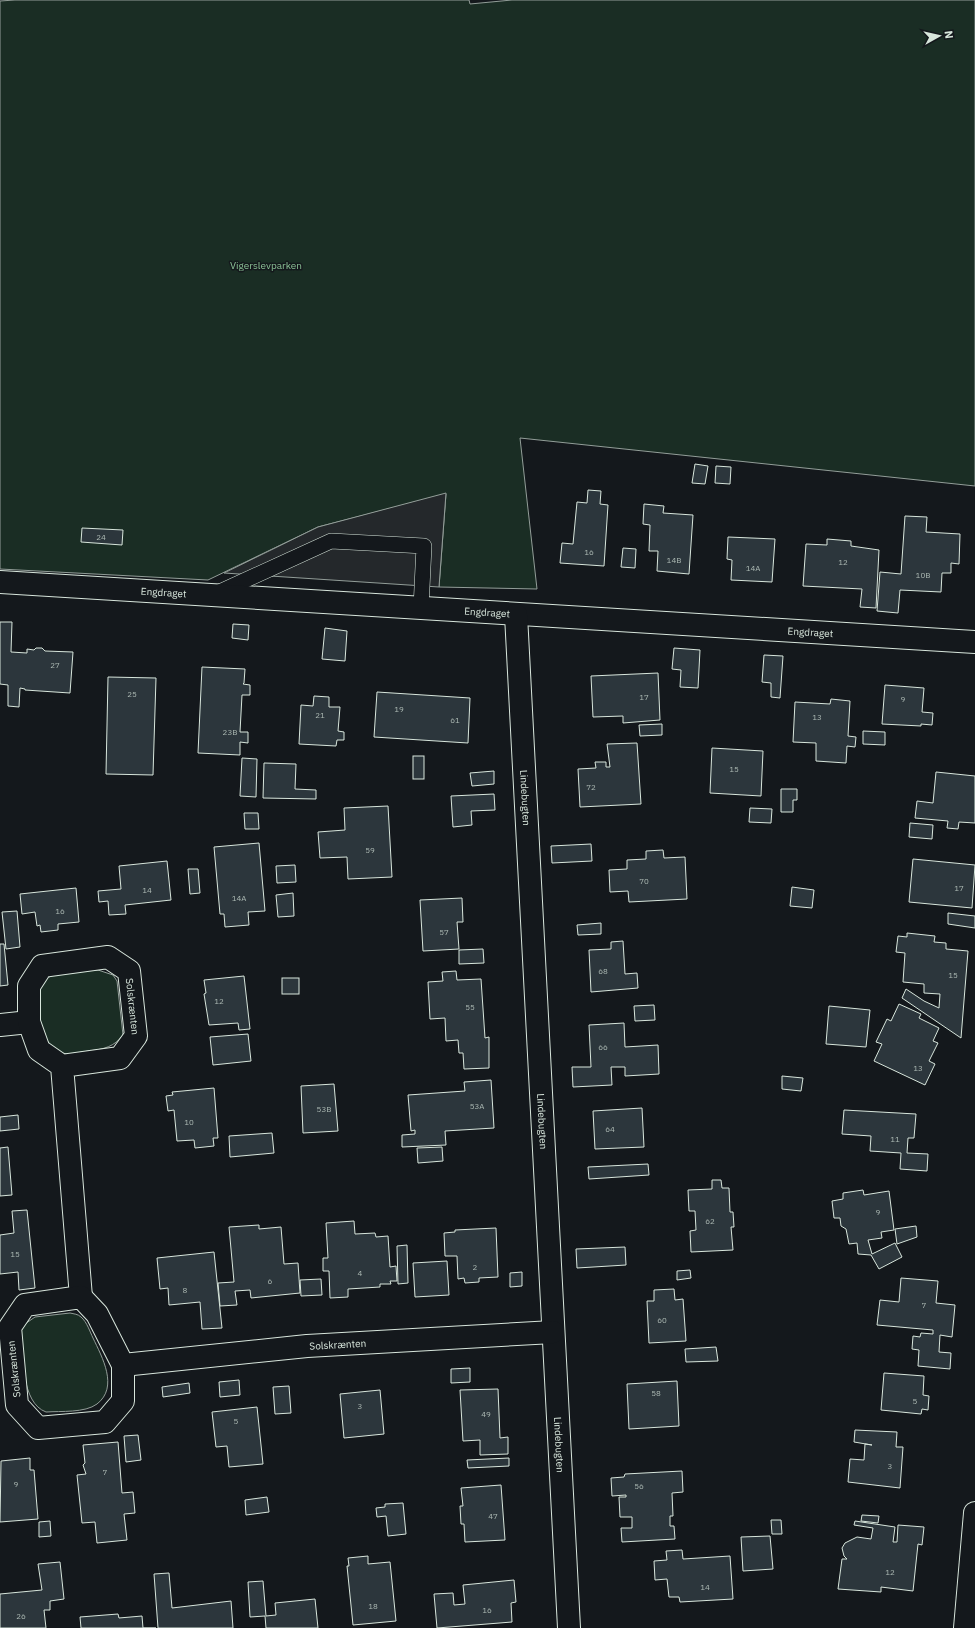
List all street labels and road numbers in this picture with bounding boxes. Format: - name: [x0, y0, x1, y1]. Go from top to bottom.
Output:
- street label: Engdraget: [140, 584, 187, 600]
- street label: Engdraget: [464, 604, 511, 620]
- street label: Engdraget: [787, 624, 834, 640]
- street label: Lindebugten: [518, 769, 534, 826]
- street label: Solskrænten: [123, 977, 142, 1035]
- street label: Lindebugten: [535, 1093, 550, 1150]
- street label: Solskrænten: [309, 1336, 367, 1352]
- street label: Solskrænten: [5, 1340, 23, 1398]
- street label: Lindebugten: [551, 1417, 567, 1473]

